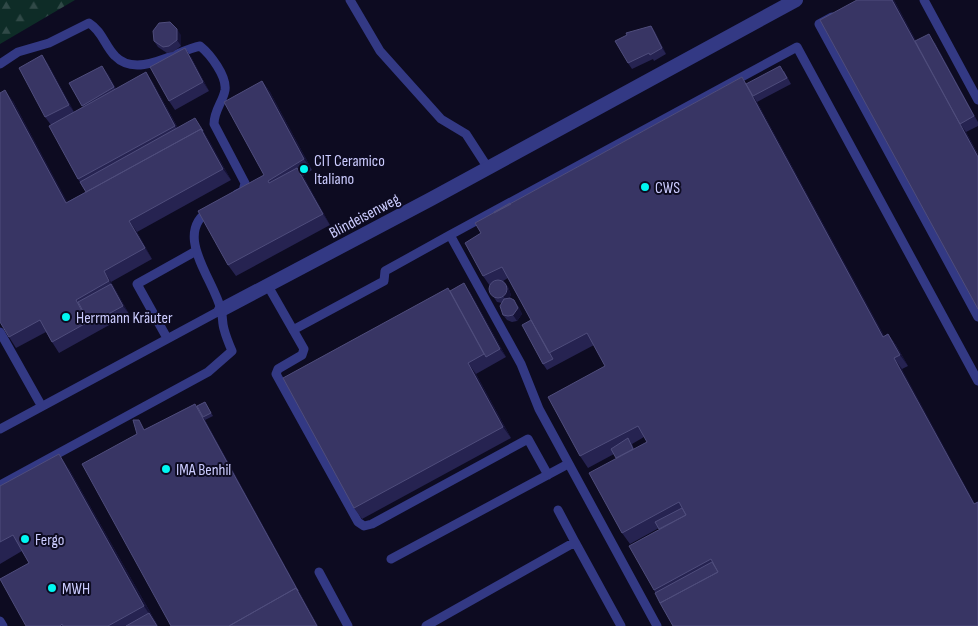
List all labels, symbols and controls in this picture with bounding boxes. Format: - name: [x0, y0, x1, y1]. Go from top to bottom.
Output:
- place label: CIT Ceramico Italiano: [314, 152, 385, 189]
- marker: CIT Ceramico Italiano: [298, 163, 310, 175]
- place label: CWS: [655, 179, 680, 198]
- marker: CWS: [639, 181, 651, 193]
- street label: Blindeisenweg: [326, 190, 403, 243]
- place label: Herrmann Kräuter: [76, 309, 173, 328]
- marker: Herrmann Kräuter: [60, 311, 72, 323]
- place label: IMA Benhil: [176, 461, 231, 480]
- marker: IMA Benhil: [160, 463, 172, 475]
- place label: Fergo: [35, 531, 64, 550]
- marker: Fergo: [19, 533, 31, 545]
- place label: MWH: [62, 580, 90, 599]
- marker: MWH: [46, 582, 58, 594]

